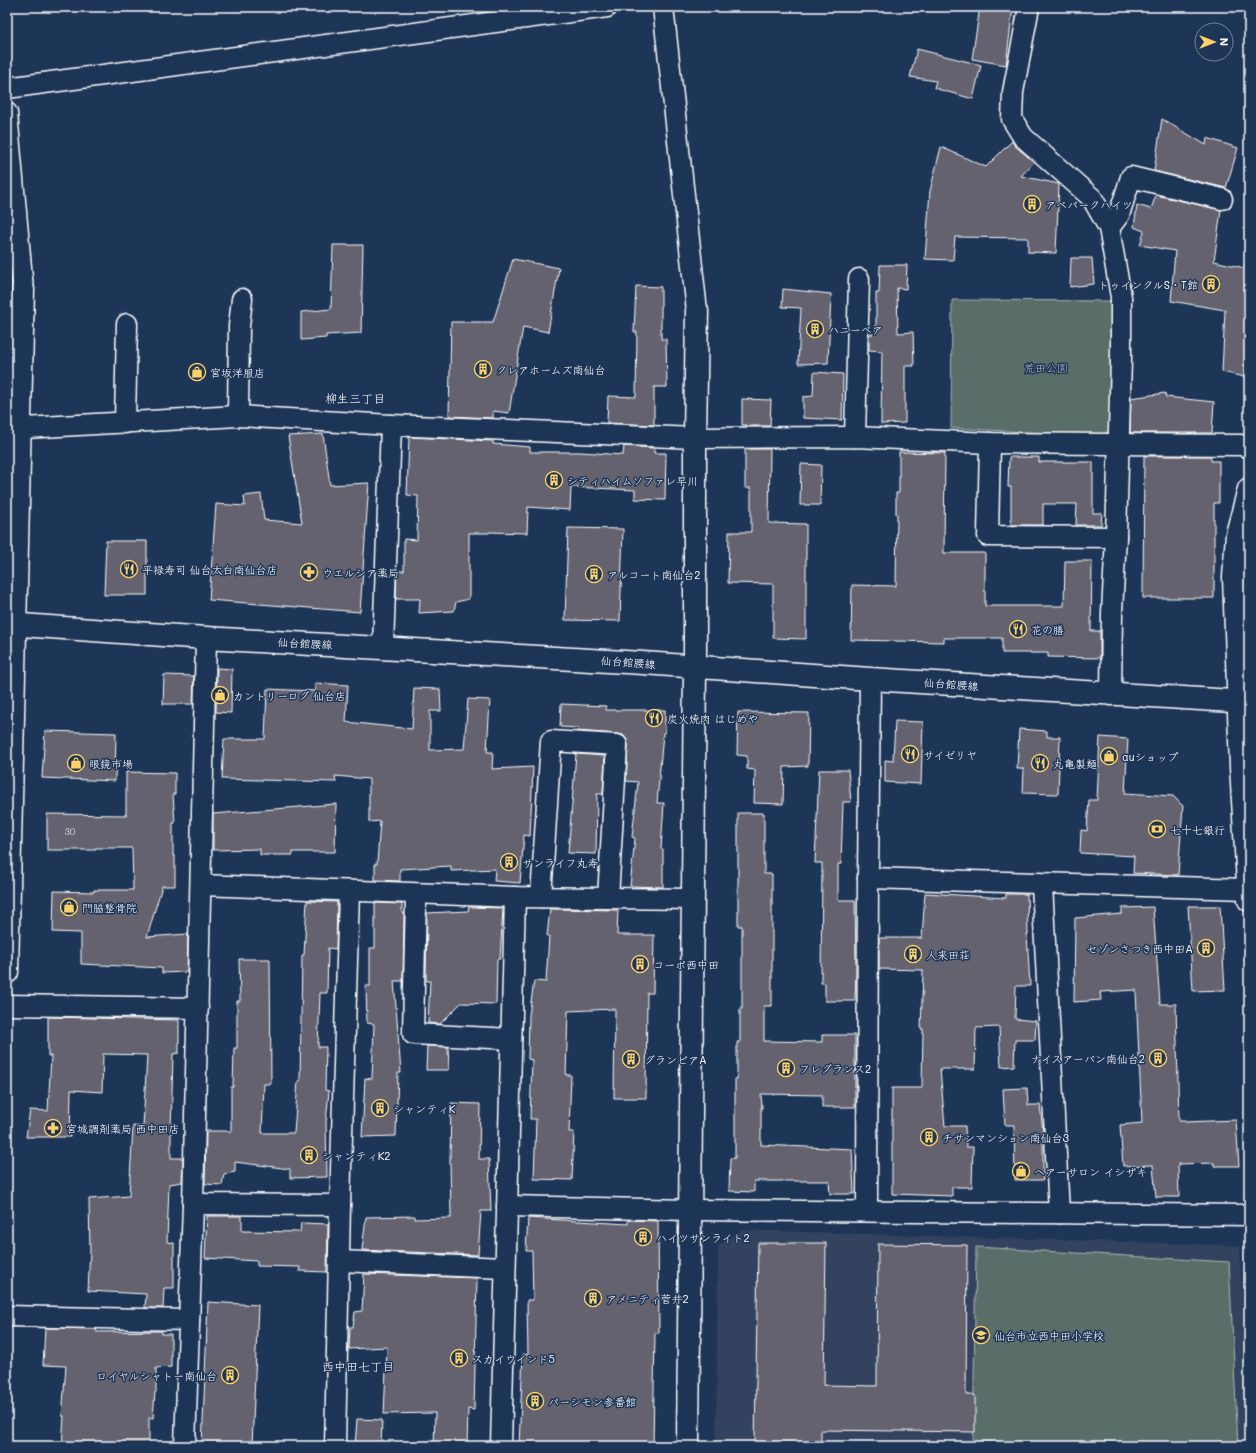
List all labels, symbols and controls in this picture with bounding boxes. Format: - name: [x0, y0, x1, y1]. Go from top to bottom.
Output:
- north arrow: [1194, 22, 1234, 62]
- text: N: [1217, 38, 1232, 46]
- building icon: アベパークハイツ: [1022, 194, 1042, 214]
- place label: アベパークハイツ: [1045, 197, 1133, 212]
- building icon: トゥインクルS・T館: [1201, 274, 1221, 294]
- place label: トゥインクルS・T館: [1098, 277, 1198, 292]
- building icon: ハニーベア: [805, 319, 825, 339]
- place label: ハニーベア: [828, 322, 883, 337]
- building icon: クレアホームズ南仙台: [473, 359, 493, 379]
- park label: 荒田公園: [1024, 360, 1068, 375]
- shop icon: 宮坂洋服店: [187, 362, 207, 382]
- place label: クレアホームズ南仙台: [496, 362, 606, 377]
- place label: 宮坂洋服店: [210, 365, 265, 380]
- district label: 柳生三丁目: [325, 390, 385, 406]
- building icon: シティハイムソファレ早川: [544, 470, 564, 490]
- place label: シティハイムソファレ早川: [567, 473, 698, 488]
- restaurant icon: 平禄寿司 仙台太白南仙台店: [119, 559, 139, 579]
- place label: 平禄寿司 仙台太白南仙台店: [142, 562, 278, 577]
- pharmacy icon: ウエルシア薬局: [299, 562, 319, 582]
- building icon: アルコート南仙台2: [584, 564, 604, 584]
- place label: ウエルシア薬局: [322, 565, 399, 580]
- place label: アルコート南仙台2: [607, 567, 700, 582]
- restaurant icon: 花の膳: [1008, 619, 1028, 639]
- place label: 花の膳: [1031, 622, 1064, 637]
- street label: 仙台館腰線: [277, 634, 333, 652]
- street label: 仙台館腰線: [600, 653, 656, 671]
- street label: 仙台館腰線: [923, 675, 979, 693]
- shop icon: カントリーログ 仙台店: [210, 685, 230, 705]
- place label: カントリーログ 仙台店: [233, 688, 346, 703]
- restaurant icon: 炭火焼肉 はじめや: [644, 708, 664, 728]
- place label: 炭火焼肉 はじめや: [667, 711, 759, 726]
- restaurant icon: サイゼリヤ: [900, 744, 920, 764]
- shop icon: auショップ: [1099, 746, 1119, 766]
- place label: サイゼリヤ: [923, 747, 977, 762]
- place label: auショップ: [1122, 749, 1178, 764]
- shop icon: 眼鏡市場: [66, 753, 86, 773]
- restaurant icon: 丸亀製麺: [1030, 753, 1050, 773]
- place label: 眼鏡市場: [89, 756, 133, 771]
- place label: 丸亀製麺: [1053, 756, 1097, 771]
- bank icon: 七十七銀行: [1147, 819, 1167, 839]
- place label: 七十七銀行: [1170, 822, 1225, 837]
- house number: 30: [65, 826, 76, 837]
- building icon: サンライフ丸寿: [499, 852, 519, 872]
- place label: サンライフ丸寿: [522, 855, 599, 870]
- shop icon: 門脇整骨院: [59, 897, 79, 917]
- place label: 門脇整骨院: [82, 900, 137, 915]
- building icon: セゾンさつき西中田A: [1196, 938, 1216, 958]
- place label: セゾンさつき西中田A: [1086, 941, 1193, 956]
- building icon: 人来田荘: [903, 944, 923, 964]
- place label: 人来田荘: [926, 947, 970, 962]
- building icon: コーポ西中田: [630, 954, 650, 974]
- place label: コーポ西中田: [653, 957, 719, 972]
- building icon: ナイスアーバン南仙台2: [1148, 1048, 1168, 1068]
- building icon: グランビアA: [621, 1049, 641, 1069]
- place label: ナイスアーバン南仙台2: [1031, 1051, 1145, 1066]
- place label: グランビアA: [644, 1052, 707, 1067]
- building icon: フレグランス2: [776, 1058, 796, 1078]
- place label: フレグランス2: [799, 1061, 871, 1076]
- building icon: シャンティK: [370, 1098, 390, 1118]
- place label: シャンティK: [393, 1101, 456, 1116]
- pharmacy icon: 宮城調剤薬局 西中田店: [43, 1118, 63, 1138]
- place label: 宮城調剤薬局 西中田店: [66, 1121, 180, 1136]
- building icon: チサンマンション南仙台3: [919, 1127, 939, 1147]
- place label: チサンマンション南仙台3: [942, 1130, 1070, 1145]
- building icon: シャンティK2: [299, 1145, 319, 1165]
- place label: シャンティK2: [322, 1148, 390, 1163]
- shop icon: ヘアーサロン イシザキ: [1011, 1161, 1031, 1181]
- place label: ヘアーサロン イシザキ: [1034, 1164, 1147, 1179]
- building icon: ハイツサンライト2: [633, 1227, 653, 1247]
- place label: ハイツサンライト2: [656, 1230, 750, 1245]
- building icon: アメニティ菅井2: [583, 1288, 603, 1308]
- place label: アメニティ菅井2: [606, 1291, 689, 1306]
- school or university icon: 仙台市立西中田小学校: [971, 1325, 991, 1345]
- place label: 仙台市立西中田小学校: [994, 1328, 1104, 1343]
- building icon: スカイウインド5: [449, 1348, 469, 1368]
- place label: スカイウインド5: [472, 1351, 555, 1366]
- district label: 西中田七丁目: [322, 1358, 394, 1374]
- building icon: ロイヤルシャトー南仙台: [220, 1365, 240, 1385]
- place label: ロイヤルシャトー南仙台: [96, 1368, 217, 1383]
- building icon: パーシモン参番館: [525, 1391, 545, 1411]
- place label: パーシモン参番館: [548, 1394, 636, 1409]

